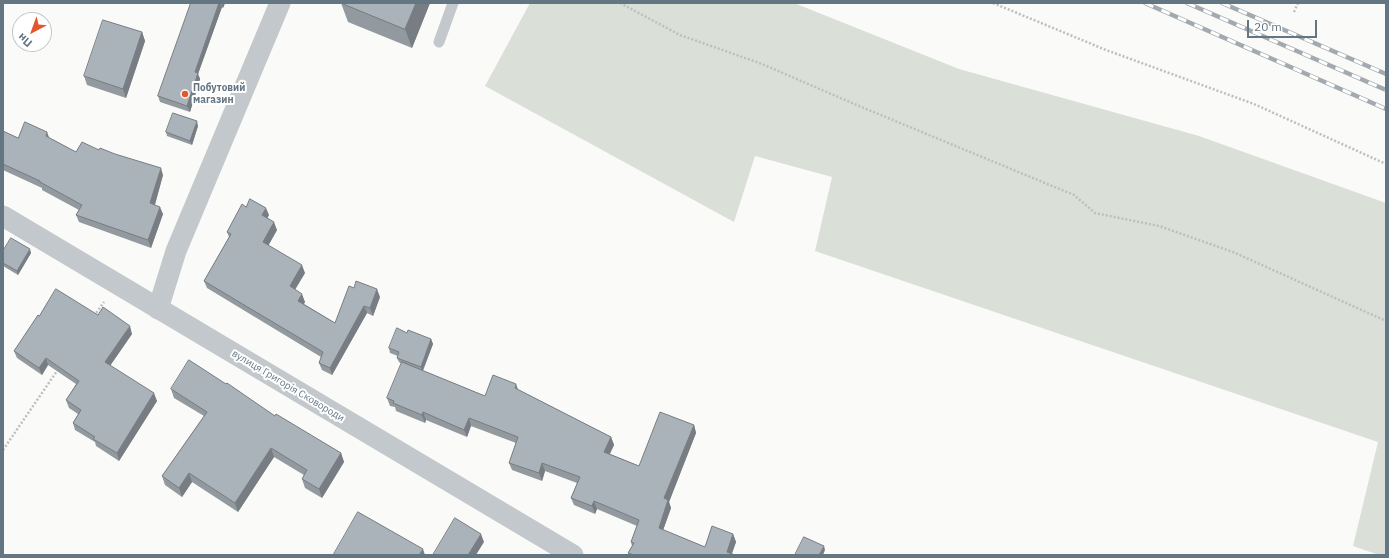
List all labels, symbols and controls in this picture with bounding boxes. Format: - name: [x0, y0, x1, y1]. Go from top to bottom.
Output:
- north arrow: [12, 12, 52, 52]
- scale bar: [1249, 12, 1319, 38]
- text: 20 m: [1254, 19, 1282, 34]
- text: Пн: [15, 30, 35, 50]
- place label: Побутовий магазин: [193, 82, 245, 106]
- marker: Побутовий магазин: [180, 89, 190, 99]
- street label: вулиця Григорія Сковороди: [230, 348, 346, 424]

